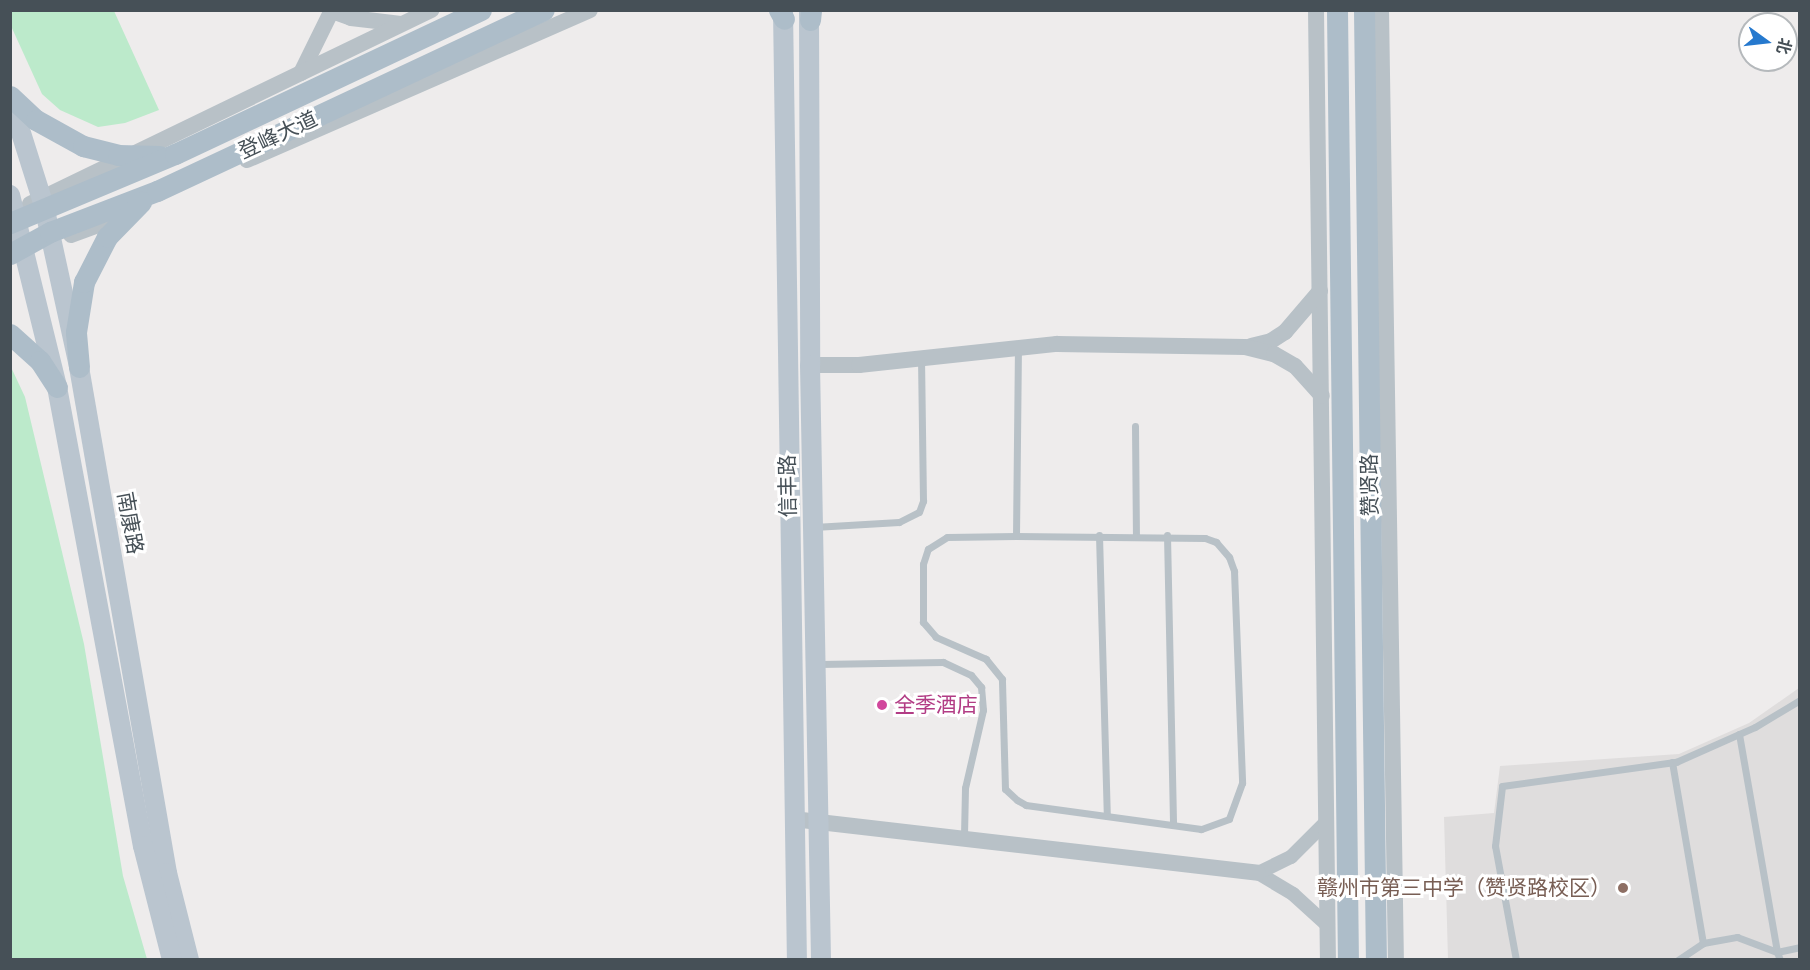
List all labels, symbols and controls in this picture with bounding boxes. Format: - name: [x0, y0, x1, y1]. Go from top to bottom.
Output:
- north arrow: [1738, 12, 1798, 72]
- text: 北: [1773, 36, 1795, 56]
- street label: 登峰大道: [235, 106, 321, 164]
- street label: 赞贤路: [1357, 453, 1383, 517]
- street label: 信丰路: [775, 454, 801, 518]
- street label: 南康路: [112, 490, 148, 556]
- place label: 全季酒店: [894, 692, 978, 718]
- marker: 全季酒店: [875, 698, 889, 712]
- place label: 赣州市第三中学（赞贤路校区）: [1317, 875, 1611, 901]
- marker: 赣州市第三中学（赞贤路校区）: [1616, 881, 1630, 895]

